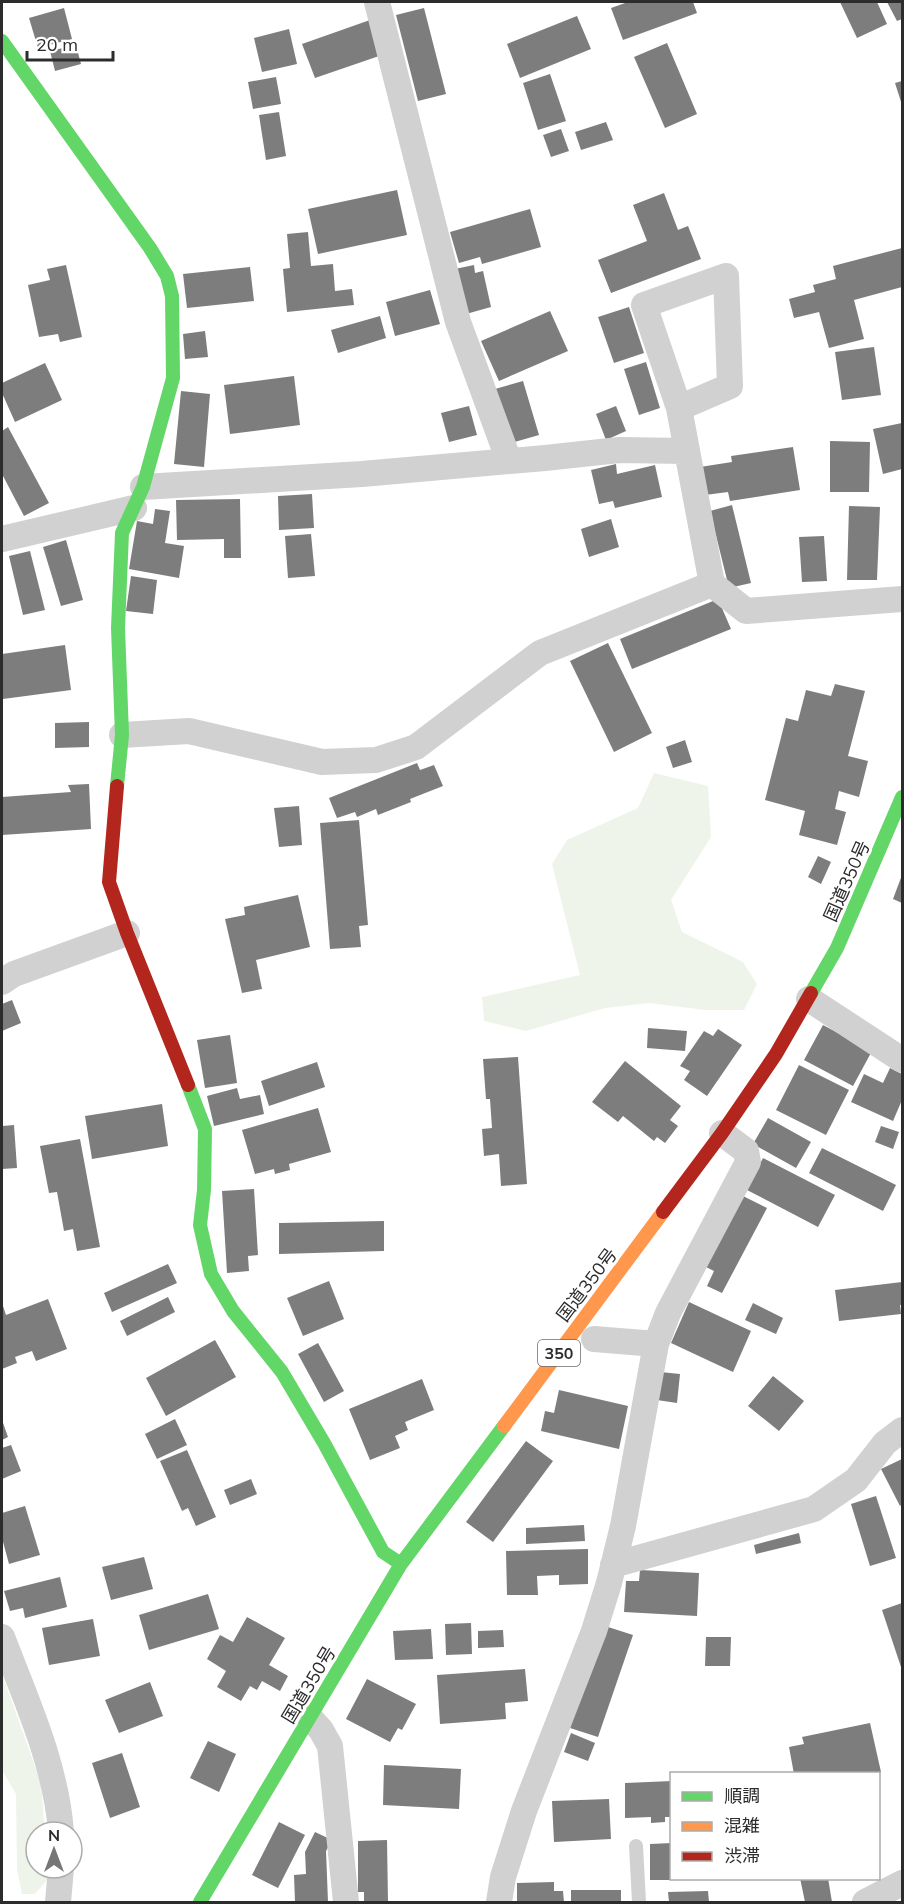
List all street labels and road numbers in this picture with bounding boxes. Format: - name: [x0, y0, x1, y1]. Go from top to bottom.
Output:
- street label: 国道350号: [818, 837, 875, 925]
- street label: 国道350号: [551, 1243, 622, 1326]
- road number: 350: [538, 1340, 580, 1366]
- street label: 国道350号: [276, 1642, 341, 1728]

